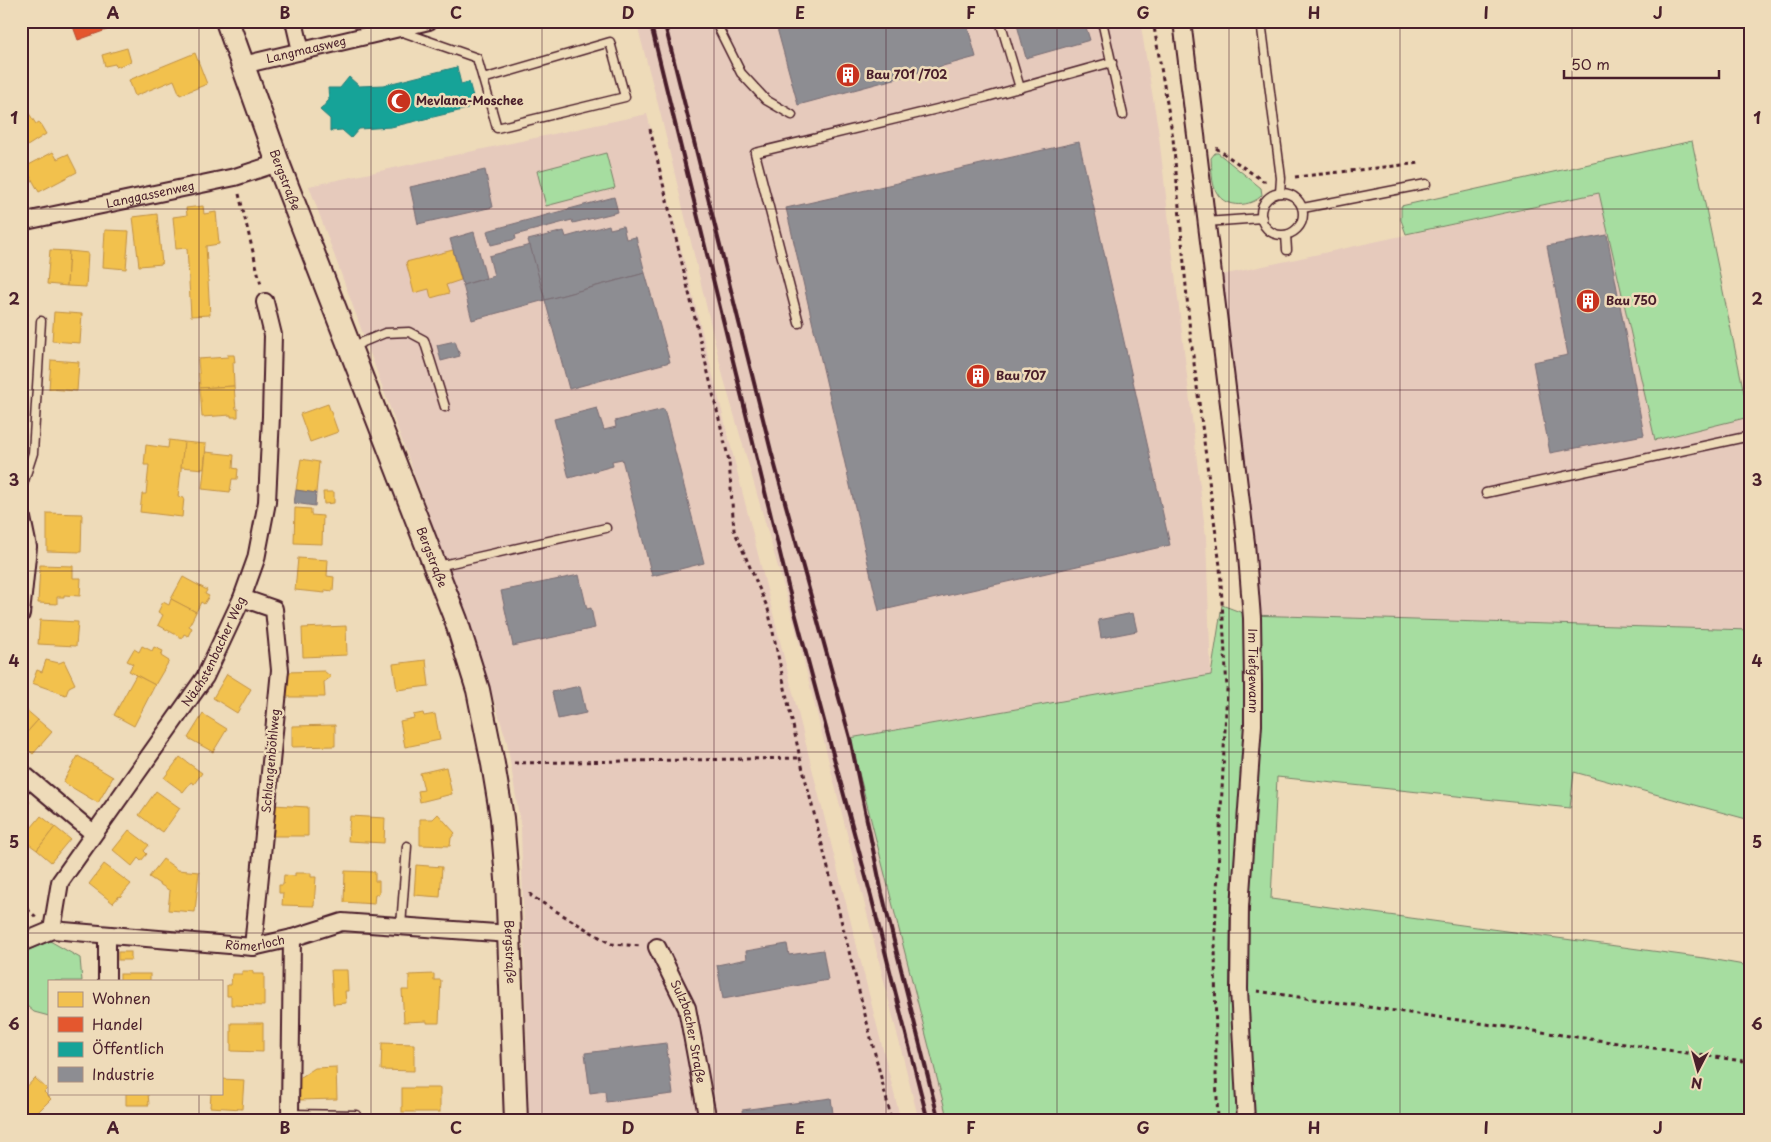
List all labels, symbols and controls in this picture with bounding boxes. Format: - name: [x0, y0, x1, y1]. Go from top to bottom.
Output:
- text: A: [107, 0, 120, 24]
- text: B: [280, 0, 291, 24]
- text: C: [450, 0, 462, 24]
- text: D: [622, 0, 634, 24]
- text: E: [795, 0, 805, 24]
- text: F: [966, 0, 976, 24]
- text: G: [1136, 0, 1150, 24]
- text: H: [1308, 0, 1320, 24]
- text: I: [1483, 0, 1489, 24]
- text: J: [1653, 0, 1663, 24]
- street label: Langmaasweg: [264, 31, 348, 67]
- scale bar: [1564, 48, 1718, 80]
- text: 50 m: [1571, 52, 1610, 75]
- building icon: Bau 701 /702: [835, 62, 861, 88]
- place label: Bau 701 /702: [866, 65, 948, 83]
- mosque icon: Mevlana-Moschee: [386, 88, 412, 114]
- place label: Mevlana-Moschee: [416, 91, 524, 109]
- text: 1: [10, 105, 18, 129]
- text: 1: [1753, 105, 1761, 129]
- street label: Bergstraße: [266, 147, 305, 213]
- street label: Langgassenweg: [104, 176, 196, 212]
- text: 2: [8, 286, 20, 310]
- text: 2: [1751, 286, 1763, 310]
- building icon: Bau 750: [1575, 288, 1601, 314]
- place label: Bau 750: [1606, 291, 1657, 309]
- building icon: Bau 707: [965, 363, 991, 389]
- place label: Bau 707: [996, 366, 1046, 384]
- text: 3: [9, 467, 19, 491]
- text: 3: [1752, 467, 1762, 491]
- street label: Bergstraße: [413, 524, 452, 590]
- street label: Nächstenbacher Weg: [177, 593, 250, 710]
- street label: Im Tiefgewann: [1244, 628, 1263, 713]
- text: 4: [9, 648, 20, 672]
- text: 4: [1752, 648, 1763, 672]
- street label: Schlangenböhlweg: [256, 708, 284, 814]
- text: 5: [9, 829, 19, 853]
- text: 5: [1752, 829, 1762, 853]
- street label: Bergstraße: [501, 919, 521, 984]
- street label: Römerloch: [225, 930, 286, 955]
- street label: Sulzbacher Straße: [666, 976, 711, 1085]
- legend: [48, 980, 222, 1094]
- text: Wohnen: [92, 986, 151, 1009]
- text: 6: [8, 1011, 20, 1035]
- text: 6: [1751, 1011, 1763, 1035]
- text: Handel: [92, 1012, 143, 1035]
- text: Öffentlich: [92, 1036, 164, 1059]
- north arrow: [1674, 1044, 1724, 1094]
- text: Industrie: [92, 1062, 154, 1085]
- text: N: [1690, 1072, 1703, 1094]
- text: A: [107, 1115, 120, 1139]
- text: B: [280, 1115, 291, 1139]
- text: C: [450, 1115, 462, 1139]
- text: D: [622, 1115, 634, 1139]
- text: E: [795, 1115, 805, 1139]
- text: F: [966, 1115, 976, 1139]
- text: G: [1136, 1115, 1150, 1139]
- text: H: [1308, 1115, 1320, 1139]
- text: I: [1483, 1115, 1489, 1139]
- text: J: [1653, 1115, 1663, 1139]

